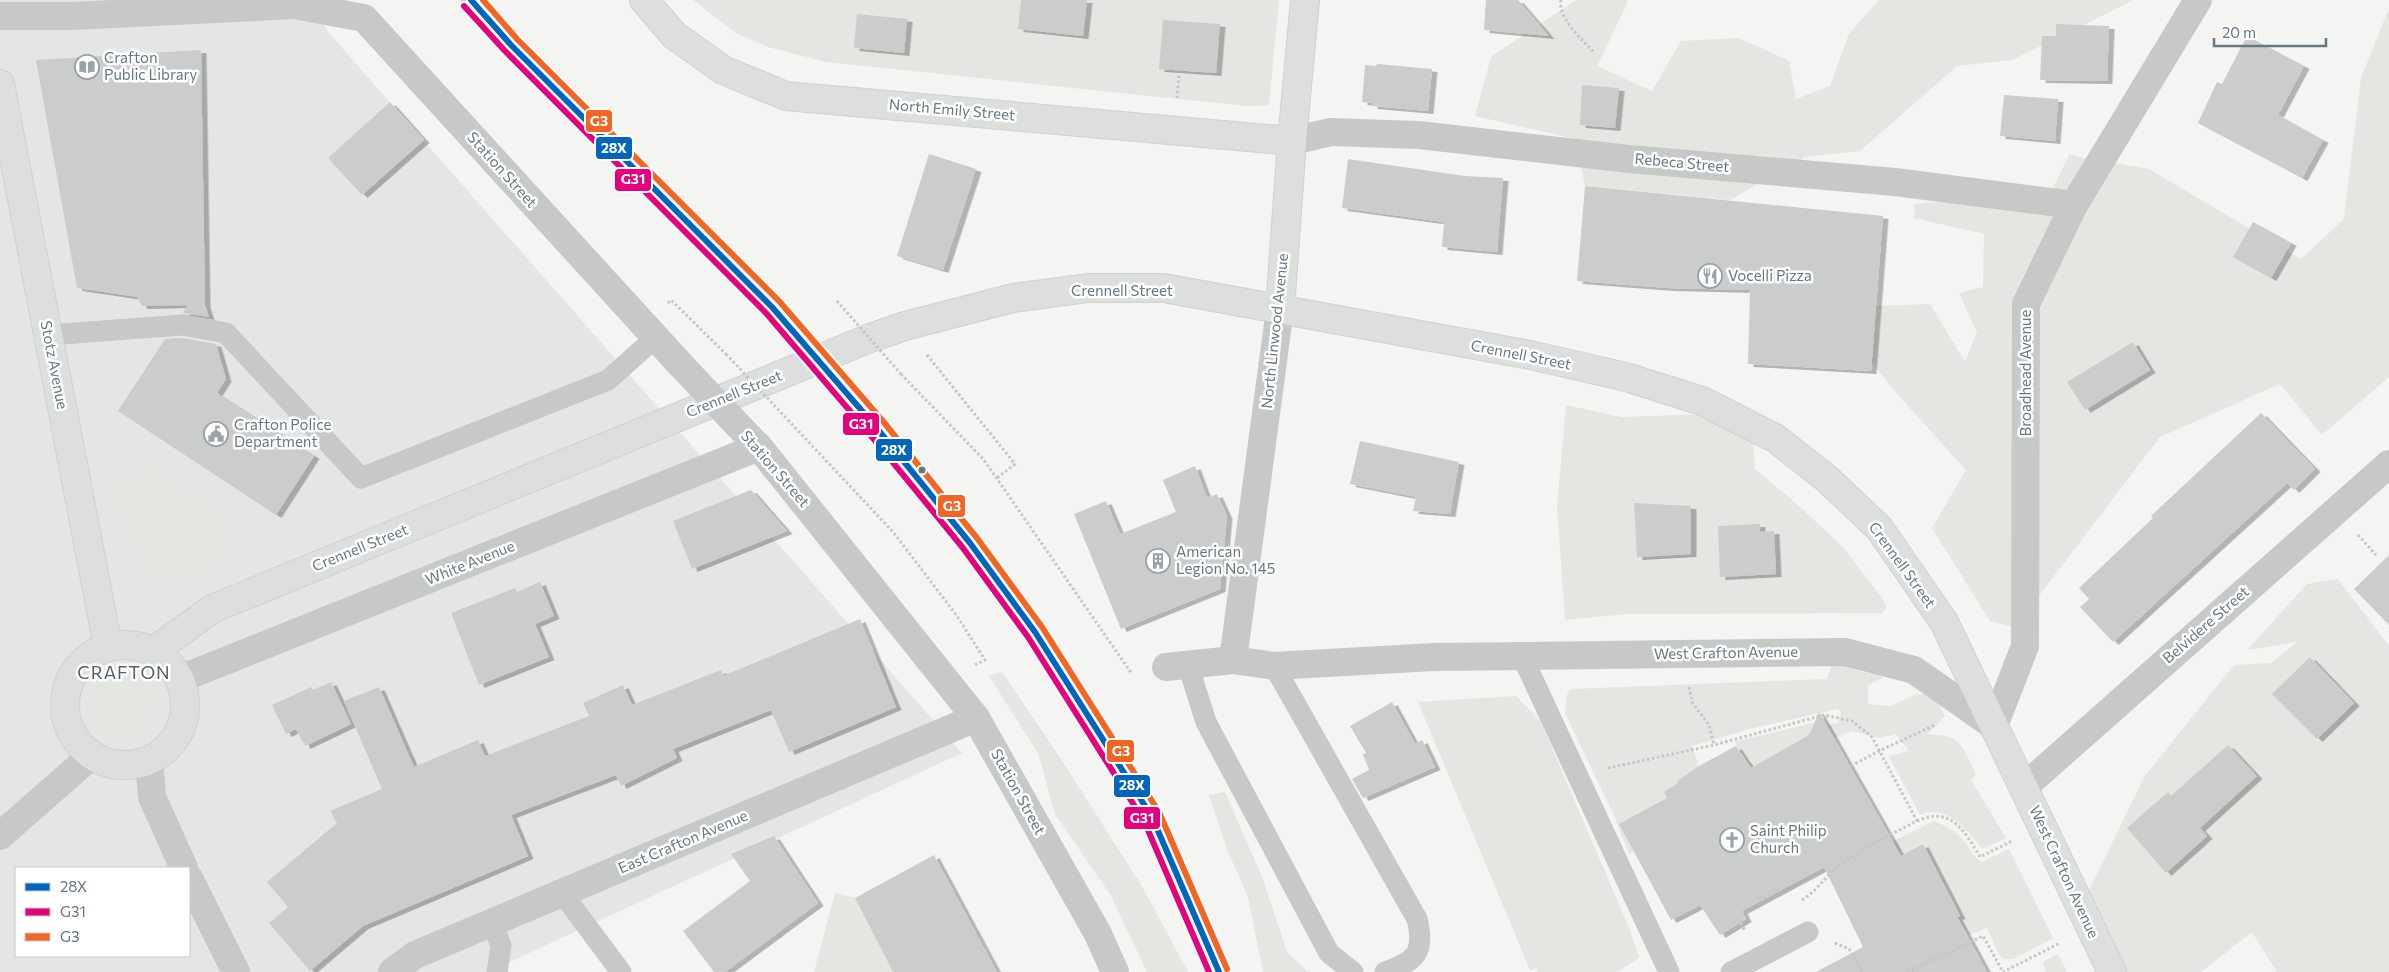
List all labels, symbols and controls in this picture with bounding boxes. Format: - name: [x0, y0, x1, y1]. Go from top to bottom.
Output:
- scale bar: [2214, 15, 2326, 47]
- text: 20 m: [2222, 23, 2256, 41]
- place label: Crafton Public Library: [104, 48, 198, 83]
- library icon: Crafton Public Library: [74, 54, 100, 80]
- street label: North Emily Street: [888, 95, 1016, 123]
- line badge: G3: [585, 109, 613, 133]
- text: G3: [590, 112, 608, 129]
- street label: Station Street: [464, 128, 541, 211]
- line badge: 28X: [595, 136, 633, 160]
- text: 28X: [601, 139, 627, 156]
- street label: Rebeca Street: [1634, 149, 1730, 175]
- line badge: G31: [614, 168, 652, 192]
- text: G31: [621, 170, 645, 187]
- street label: North Linwood Avenue: [1257, 252, 1291, 409]
- restaurant icon: Vocelli Pizza: [1697, 263, 1723, 289]
- place label: Vocelli Pizza: [1728, 266, 1812, 284]
- street label: Crennell Street: [1071, 281, 1173, 299]
- street label: Broadhead Avenue: [2016, 310, 2034, 436]
- street label: Stotz Avenue: [38, 319, 72, 411]
- street label: Crennell Street: [1469, 335, 1573, 373]
- street label: Crennell Street: [683, 366, 784, 421]
- line badge: G31: [842, 412, 880, 436]
- place label: Crafton Police Department: [234, 415, 332, 450]
- text: G31: [849, 415, 873, 432]
- public building icon: Crafton Police Department: [203, 421, 229, 447]
- street label: Station Street: [738, 426, 814, 510]
- line badge: 28X: [875, 438, 913, 462]
- text: 28X: [881, 441, 907, 458]
- unlabelled marker: [917, 465, 927, 475]
- line badge: G3: [937, 494, 966, 518]
- text: G3: [943, 497, 961, 514]
- street label: Crennell Street: [1866, 518, 1940, 611]
- street label: Crennell Street: [309, 520, 410, 575]
- street label: White Avenue: [422, 536, 517, 588]
- place label: American Legion No. 145: [1176, 542, 1275, 577]
- building icon: American Legion No. 145: [1145, 548, 1171, 574]
- street label: Belvidere Street: [2159, 582, 2252, 667]
- street label: West Crafton Avenue: [1654, 642, 1798, 662]
- district label: CRAFTON: [77, 661, 171, 683]
- line badge: G3: [1106, 739, 1135, 763]
- text: G3: [1112, 742, 1130, 759]
- street label: Station Street: [988, 745, 1050, 838]
- line badge: 28X: [1113, 774, 1151, 798]
- text: 28X: [1119, 776, 1145, 793]
- street label: West Crafton Avenue: [2026, 802, 2104, 941]
- street label: East Crafton Avenue: [615, 806, 750, 877]
- line badge: G31: [1123, 806, 1161, 830]
- text: G31: [1130, 809, 1154, 826]
- place label: Saint Philip Church: [1750, 821, 1827, 856]
- church icon: Saint Philip Church: [1719, 827, 1745, 853]
- legend: [15, 867, 190, 957]
- text: 28X: [60, 877, 87, 895]
- text: G31: [60, 902, 86, 920]
- text: G3: [60, 927, 80, 945]

